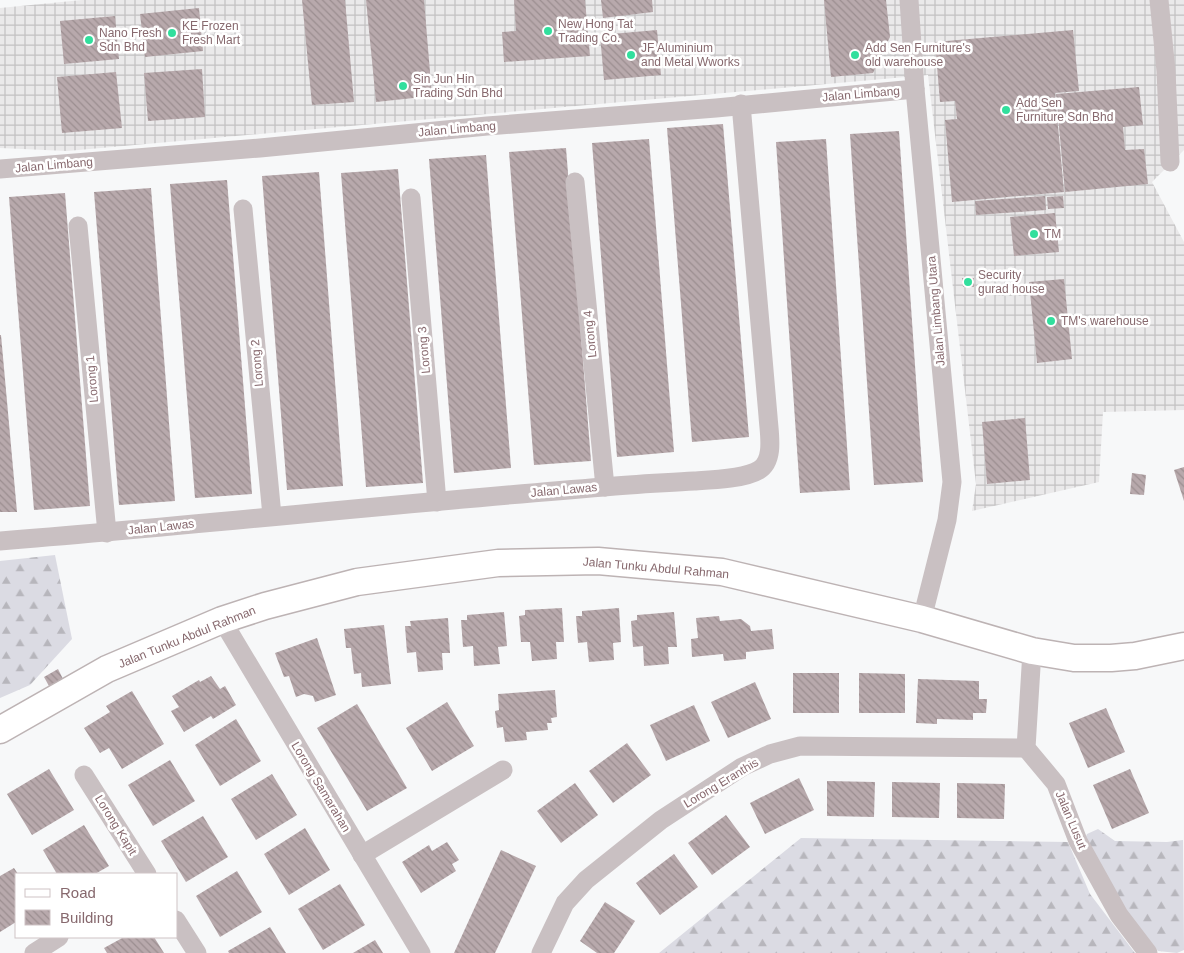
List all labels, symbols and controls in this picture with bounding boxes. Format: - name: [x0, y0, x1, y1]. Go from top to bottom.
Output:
- place label: New Hong Tat Trading Co.: [558, 17, 634, 45]
- place label: KE Frozen Fresh Mart: [182, 19, 241, 47]
- marker: New Hong Tat Trading Co.: [542, 25, 554, 37]
- place label: Nano Fresh Sdn Bhd: [99, 26, 162, 54]
- marker: KE Frozen Fresh Mart: [166, 27, 178, 39]
- marker: Nano Fresh Sdn Bhd: [83, 34, 95, 46]
- place label: JF Aluminium and Metal Wworks: [641, 41, 740, 69]
- place label: Add Sen Furniture's old warehouse: [865, 41, 971, 69]
- marker: JF Aluminium and Metal Wworks: [625, 49, 637, 61]
- marker: Add Sen Furniture's old warehouse: [849, 49, 861, 61]
- place label: Sin Jun Hin Trading Sdn Bhd: [413, 72, 503, 100]
- marker: Sin Jun Hin Trading Sdn Bhd: [397, 80, 409, 92]
- street label: Jalan Limbang: [822, 84, 900, 104]
- place label: Add Sen Furniture Sdn Bhd: [1016, 96, 1113, 124]
- marker: Add Sen Furniture Sdn Bhd: [1000, 104, 1012, 116]
- street label: Jalan Limbang: [418, 119, 496, 139]
- street label: Jalan Limbang: [15, 155, 93, 175]
- place label: TM: [1044, 227, 1061, 241]
- marker: TM: [1028, 228, 1040, 240]
- street label: Jalan Limbang Utara: [924, 255, 948, 367]
- place label: Security gurad house: [978, 268, 1045, 296]
- marker: Security gurad house: [962, 276, 974, 288]
- street label: Lorong 4: [581, 309, 599, 358]
- place label: TM's warehouse: [1061, 314, 1149, 328]
- marker: TM's warehouse: [1045, 315, 1057, 327]
- street label: Lorong 3: [415, 325, 433, 374]
- street label: Lorong 2: [248, 338, 266, 387]
- street label: Lorong 1: [83, 354, 101, 403]
- street label: Jalan Lawas: [530, 480, 598, 500]
- street label: Jalan Lawas: [127, 517, 195, 537]
- street label: Jalan Tunku Abdul Rahman: [582, 555, 730, 581]
- street label: Jalan Tunku Abdul Rahman: [116, 603, 258, 671]
- street label: Lorong Samarahan: [289, 739, 353, 835]
- street label: Lorong Eranthis: [681, 755, 761, 811]
- street label: Jalan Lusut: [1053, 789, 1090, 852]
- street label: Lorong Kapit: [92, 792, 140, 858]
- legend: [15, 873, 178, 938]
- text: Road: [60, 884, 96, 901]
- text: Building: [60, 909, 113, 926]

